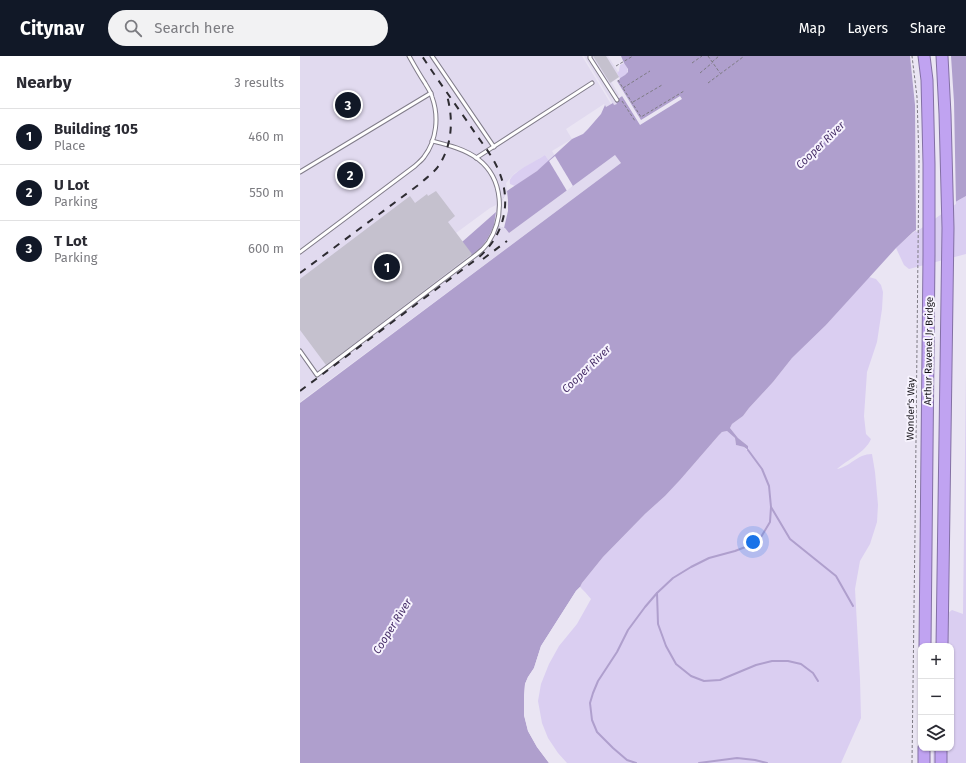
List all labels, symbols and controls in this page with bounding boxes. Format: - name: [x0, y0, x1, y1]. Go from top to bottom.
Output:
- search box: [108, 10, 388, 46]
- text: Citynav: [20, 17, 84, 40]
- icon: search: [122, 17, 144, 39]
- text: Search here: [154, 19, 234, 37]
- text: Map: [799, 20, 825, 37]
- text: Layers: [847, 20, 888, 37]
- text: Share: [910, 20, 946, 37]
- text: Nearby: [16, 72, 71, 93]
- text: 3 results: [234, 75, 284, 90]
- pin: 3: [335, 90, 361, 120]
- water label: Cooper River: [793, 118, 848, 172]
- text: Building 105: [54, 120, 138, 138]
- text: 1: [26, 129, 32, 144]
- text: 460 m: [248, 129, 284, 144]
- text: Place: [54, 138, 85, 153]
- pin: 2: [337, 160, 363, 190]
- text: U Lot: [54, 176, 89, 194]
- text: 2: [26, 185, 32, 200]
- text: 550 m: [249, 185, 284, 200]
- text: Parking: [54, 194, 98, 209]
- text: T Lot: [54, 232, 88, 250]
- text: 3: [26, 241, 32, 256]
- text: 600 m: [248, 241, 284, 256]
- text: Parking: [54, 250, 98, 265]
- pin: 1: [374, 252, 400, 282]
- street label: Arthur Ravenel Jr Bridge: [922, 297, 936, 405]
- water label: Cooper River: [559, 342, 614, 396]
- street label: Wonder's Way: [904, 377, 918, 441]
- your location: [743, 532, 763, 552]
- water label: Cooper River: [370, 596, 415, 656]
- map controls: [918, 643, 954, 751]
- button: +: [918, 643, 954, 679]
- button: −: [918, 679, 954, 715]
- button: layers: [918, 715, 954, 751]

